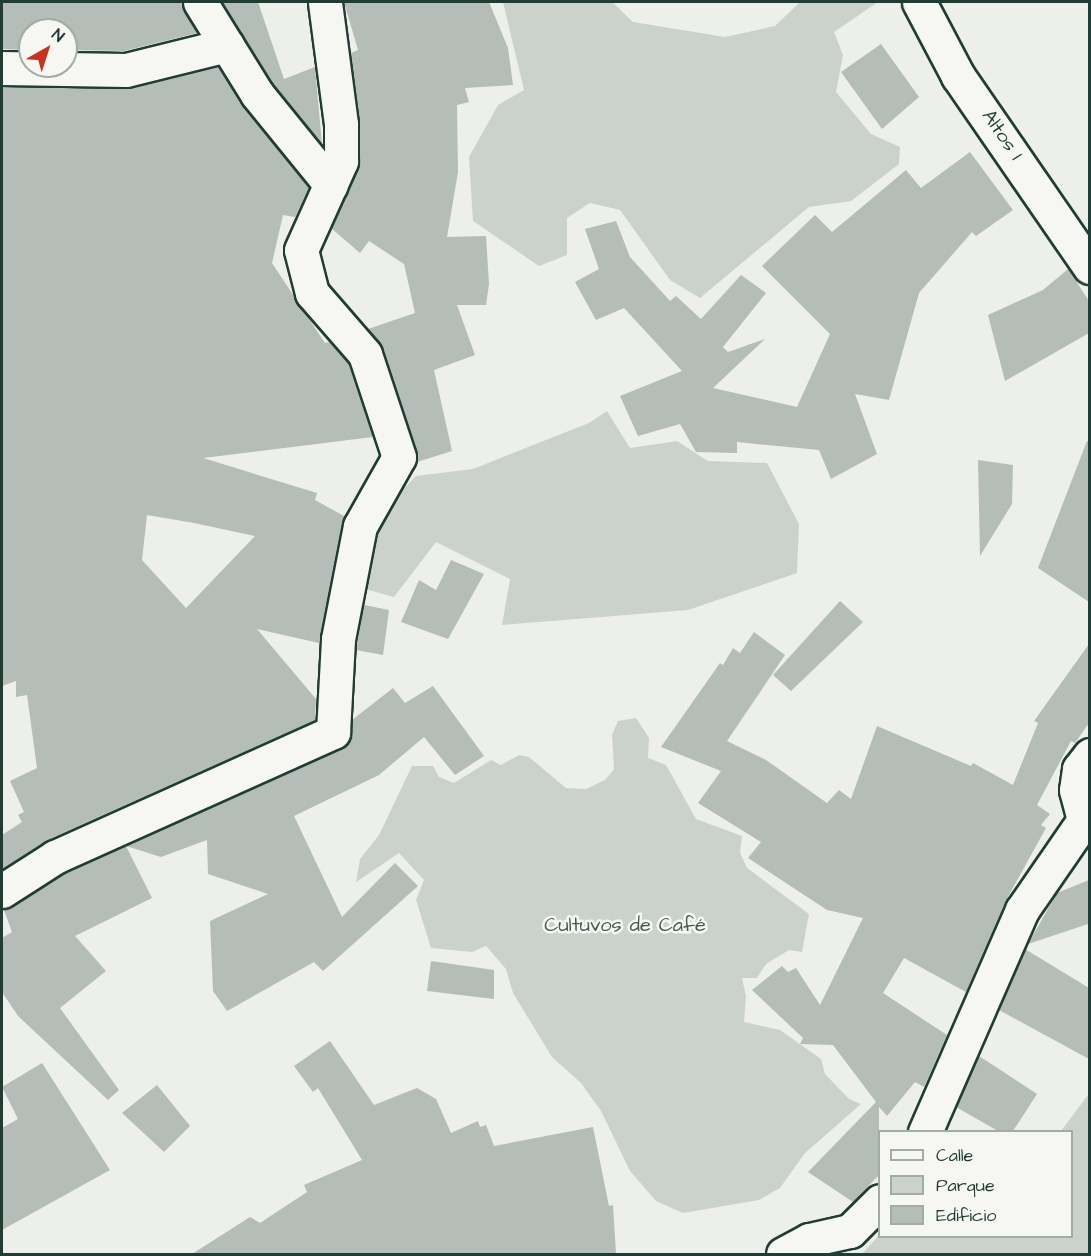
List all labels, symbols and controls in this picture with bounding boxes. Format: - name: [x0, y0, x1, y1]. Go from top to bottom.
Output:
- north arrow: [18, 18, 78, 78]
- text: N: [47, 24, 69, 47]
- street label: Altos 1: [976, 105, 1028, 165]
- park label: Cultuvos de Café: [544, 913, 706, 937]
- legend: [878, 1130, 1073, 1238]
- text: Calle: [936, 1143, 973, 1168]
- text: Parque: [936, 1173, 995, 1198]
- text: Edificio: [936, 1203, 996, 1228]

